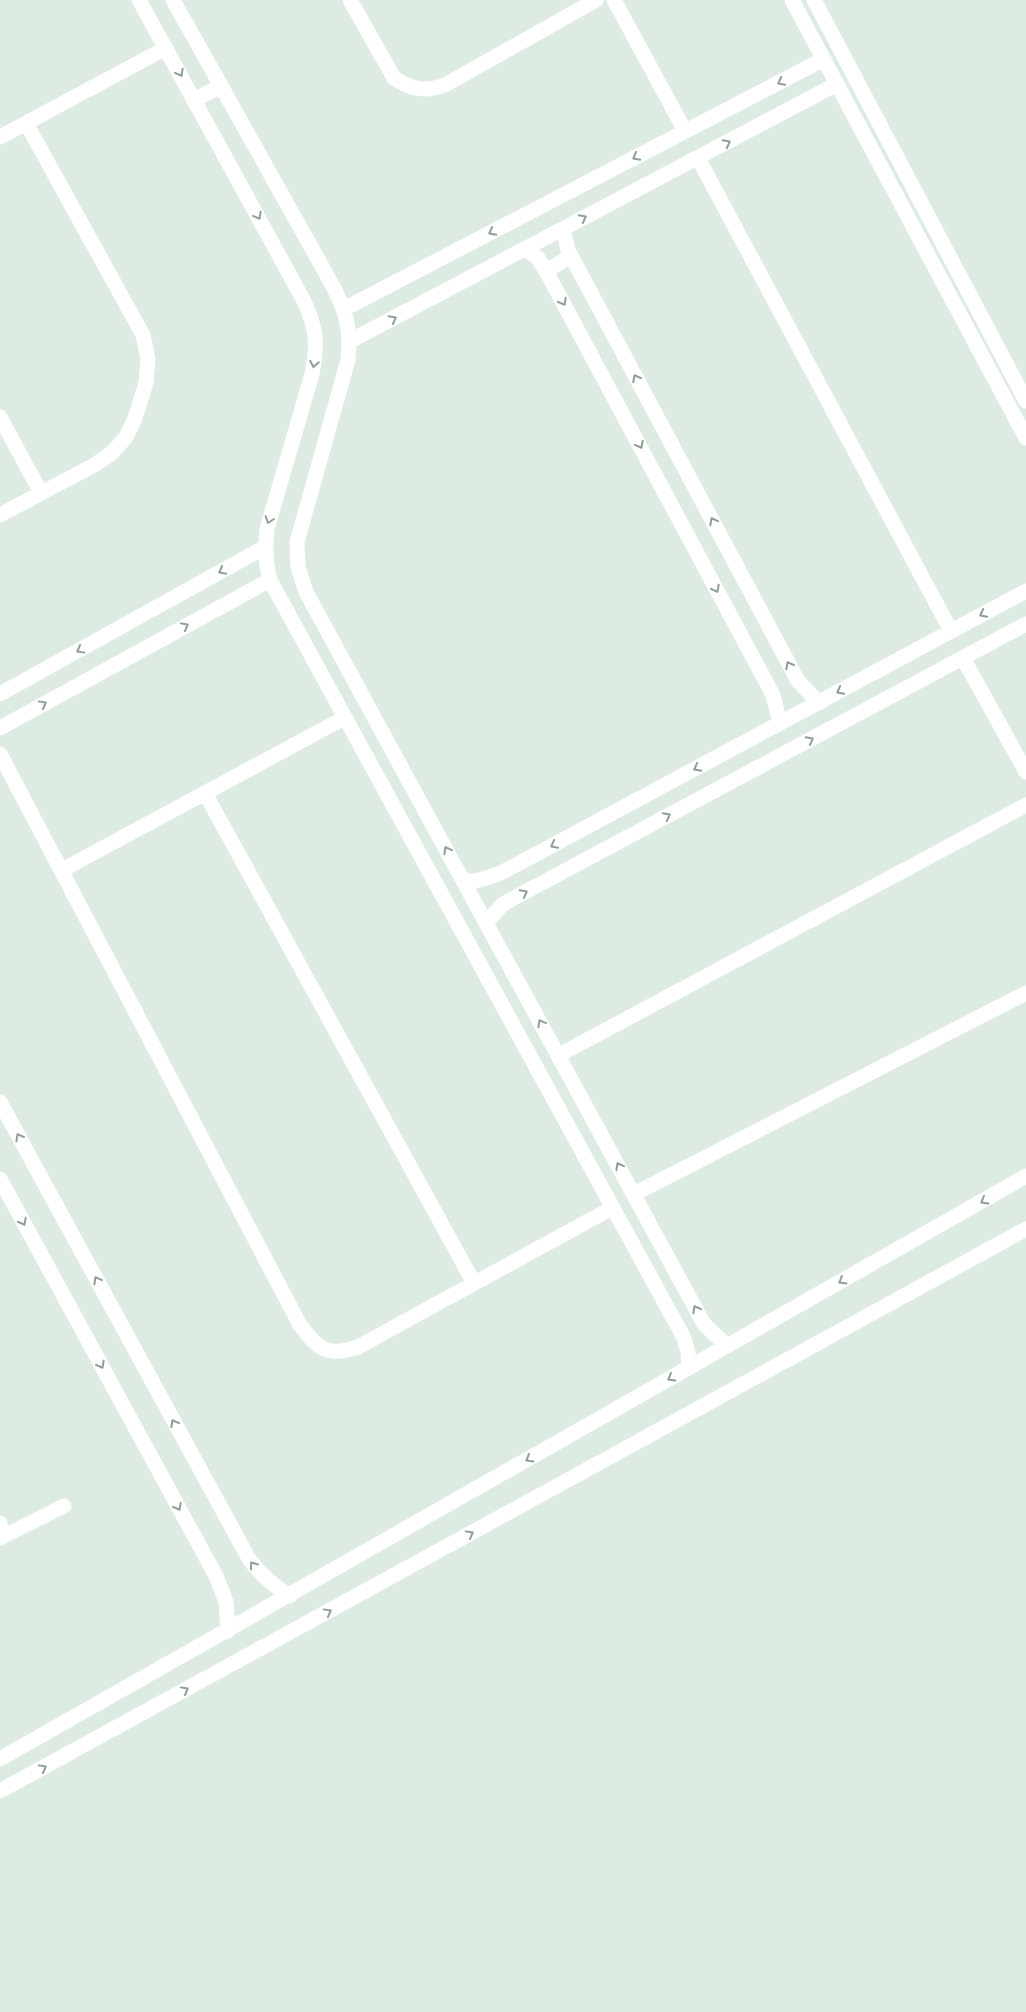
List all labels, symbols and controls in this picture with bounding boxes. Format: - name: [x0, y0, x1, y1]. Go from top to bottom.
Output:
- one-way arrow: [173, 68, 183, 77]
- one-way arrow: [777, 76, 786, 86]
- one-way arrow: [722, 139, 731, 149]
- one-way arrow: [633, 150, 642, 160]
- one-way arrow: [252, 211, 262, 220]
- one-way arrow: [578, 215, 587, 225]
- one-way arrow: [489, 226, 498, 236]
- one-way arrow: [557, 297, 567, 306]
- one-way arrow: [388, 315, 397, 325]
- one-way arrow: [310, 360, 320, 368]
- one-way arrow: [632, 374, 642, 383]
- one-way arrow: [633, 440, 643, 449]
- one-way arrow: [265, 516, 275, 524]
- one-way arrow: [709, 518, 719, 527]
- one-way arrow: [218, 565, 227, 575]
- one-way arrow: [710, 583, 720, 592]
- one-way arrow: [979, 608, 988, 618]
- one-way arrow: [180, 622, 189, 632]
- one-way arrow: [76, 644, 85, 654]
- one-way arrow: [785, 661, 795, 670]
- one-way arrow: [836, 685, 845, 695]
- one-way arrow: [37, 701, 46, 711]
- one-way arrow: [805, 736, 814, 746]
- one-way arrow: [693, 762, 702, 772]
- one-way arrow: [662, 812, 671, 822]
- one-way arrow: [550, 839, 559, 849]
- one-way arrow: [443, 846, 453, 855]
- one-way arrow: [518, 889, 527, 899]
- one-way arrow: [538, 1020, 548, 1029]
- one-way arrow: [15, 1134, 25, 1143]
- one-way arrow: [615, 1162, 625, 1171]
- one-way arrow: [980, 1194, 989, 1204]
- one-way arrow: [17, 1216, 27, 1225]
- one-way arrow: [839, 1274, 848, 1284]
- one-way arrow: [93, 1276, 103, 1285]
- one-way arrow: [692, 1305, 702, 1314]
- one-way arrow: [95, 1359, 105, 1368]
- one-way arrow: [667, 1372, 676, 1382]
- one-way arrow: [170, 1419, 180, 1428]
- one-way arrow: [526, 1453, 535, 1463]
- one-way arrow: [172, 1502, 182, 1511]
- one-way arrow: [465, 1530, 474, 1540]
- one-way arrow: [250, 1561, 259, 1571]
- one-way arrow: [322, 1608, 331, 1618]
- one-way arrow: [180, 1686, 189, 1696]
- one-way arrow: [37, 1764, 46, 1774]

